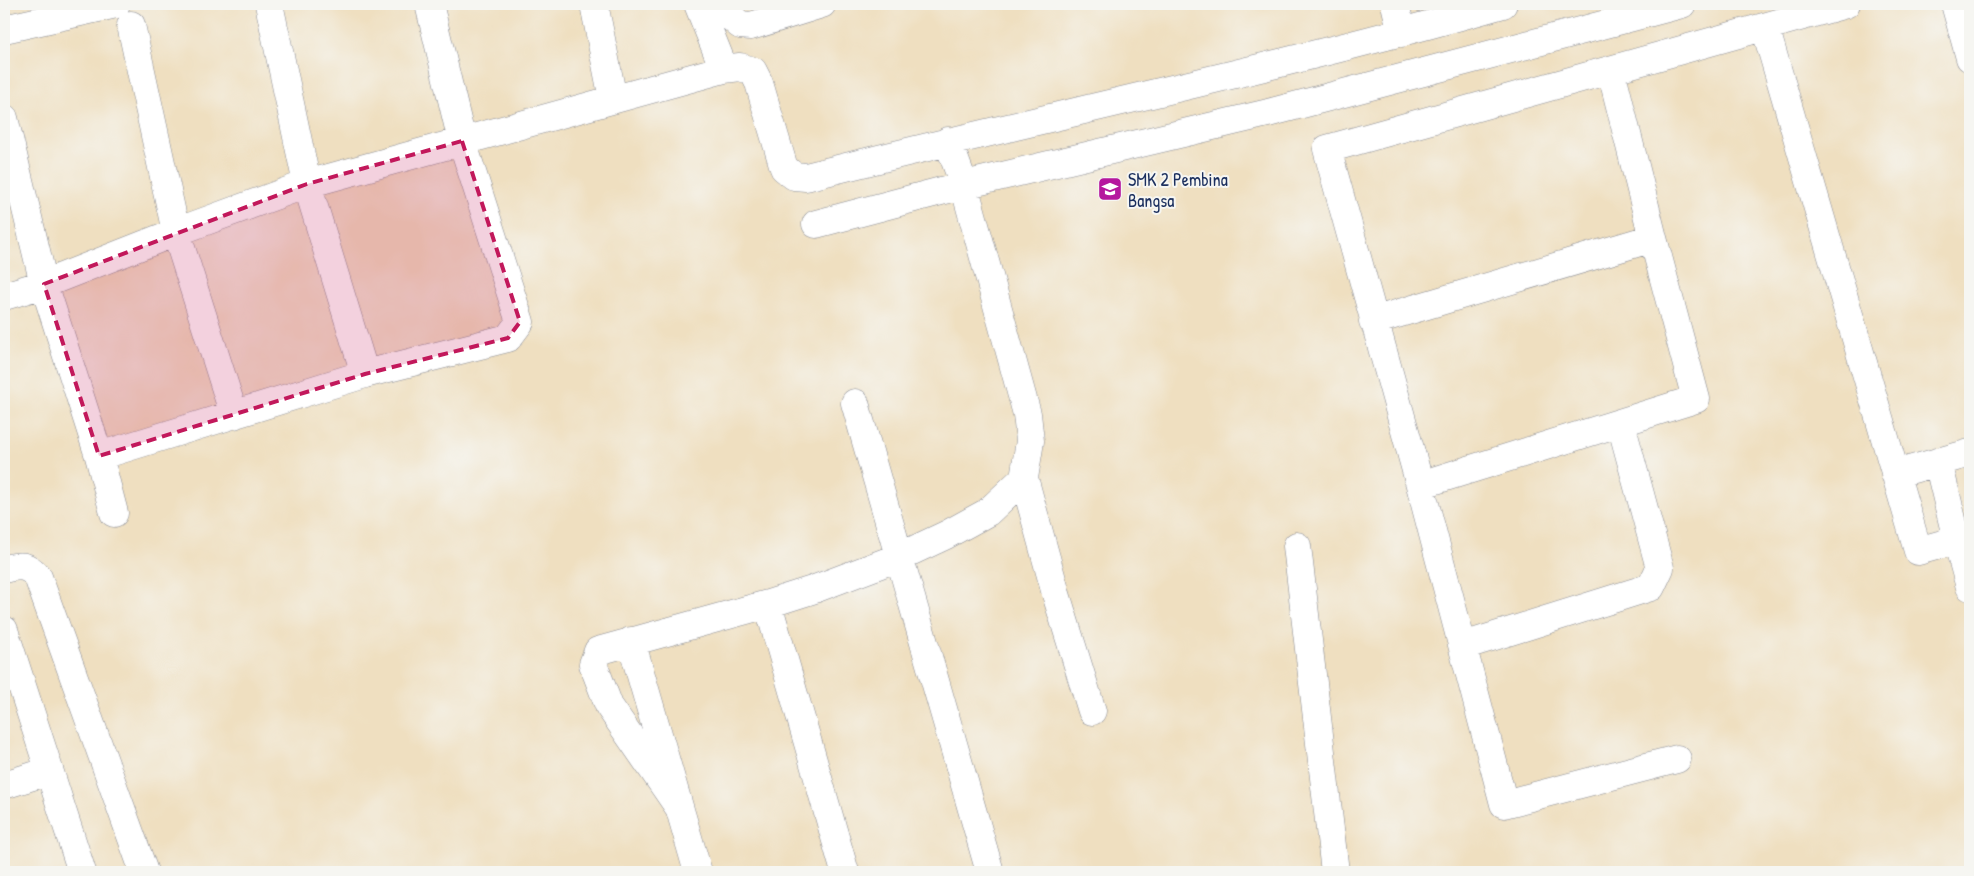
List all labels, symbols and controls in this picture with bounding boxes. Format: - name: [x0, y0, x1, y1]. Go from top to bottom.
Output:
- place label: SMK 2 Pembina Bangsa: [1128, 167, 1228, 213]
- school or university icon: SMK 2 Pembina Bangsa: [1097, 176, 1123, 202]

